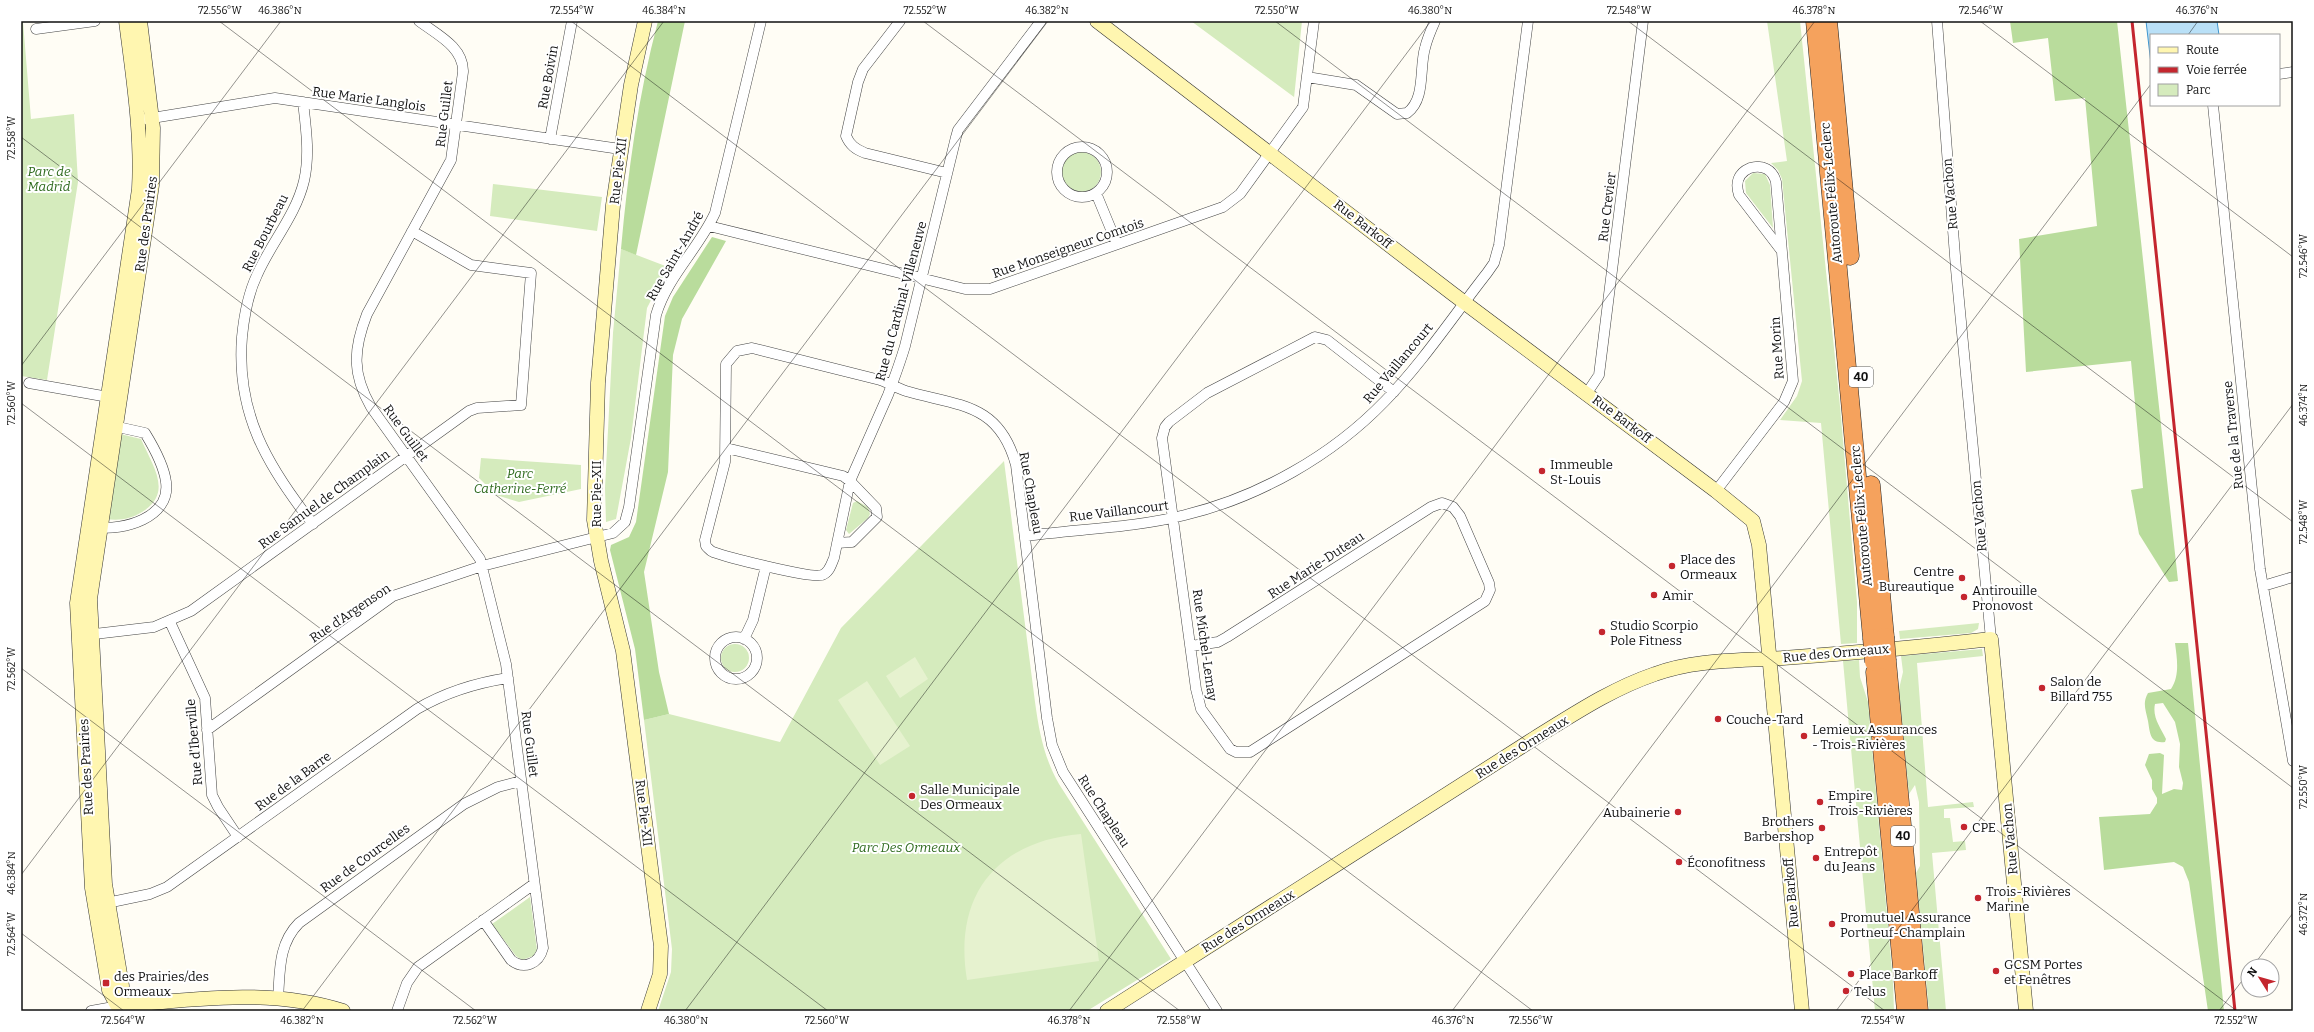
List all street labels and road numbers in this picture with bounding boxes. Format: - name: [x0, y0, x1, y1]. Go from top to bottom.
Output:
- street label: Rue Boivin: [535, 43, 561, 110]
- street label: Rue Guillet: [432, 80, 456, 148]
- street label: Rue Marie Langlois: [311, 84, 427, 114]
- street label: Autoroute Félix-Leclerc: [1817, 122, 1845, 264]
- street label: Rue Pie-XII: [606, 137, 630, 205]
- street label: Rue Vachon: [1939, 157, 1961, 230]
- street label: Rue Crevier: [1595, 171, 1619, 243]
- street label: Rue des Prairies: [132, 175, 160, 273]
- street label: Rue Bourbeau: [239, 192, 291, 274]
- street label: Rue Barkoff: [1331, 197, 1396, 252]
- street label: Rue Saint-André: [643, 209, 707, 303]
- street label: Rue Monseigneur Comtois: [990, 215, 1146, 281]
- street label: Rue du Cardinal-Villeneuve: [872, 219, 930, 383]
- street label: Rue Morin: [1767, 315, 1787, 380]
- street label: Rue Vaillancourt: [1360, 320, 1436, 406]
- road number: 40: [1849, 367, 1873, 387]
- street label: Rue de la Traverse: [2220, 380, 2246, 490]
- street label: Rue Barkoff: [1590, 392, 1655, 447]
- street label: Rue Guillet: [380, 402, 432, 465]
- street label: Autoroute Félix-Leclerc: [1847, 445, 1875, 587]
- street label: Rue Samuel de Champlain: [256, 446, 393, 552]
- street label: Rue Chapleau: [1016, 451, 1046, 535]
- street label: Rue Pie-XII: [589, 460, 604, 528]
- street label: Rue Vachon: [1968, 479, 1990, 552]
- street label: Rue Vaillancourt: [1068, 497, 1170, 525]
- street label: Rue Marie-Duteau: [1265, 528, 1367, 602]
- street label: Rue d'Argenson: [307, 580, 394, 646]
- street label: Rue Michel-Lemay: [1190, 588, 1220, 702]
- street label: Rue des Ormeaux: [1782, 641, 1890, 665]
- street label: Rue d'Iberville: [183, 698, 205, 786]
- street label: Rue Guillet: [518, 710, 542, 778]
- street label: Rue des Ormeaux: [1473, 712, 1571, 782]
- street label: Rue des Prairies: [76, 718, 96, 816]
- street label: Rue de la Barre: [252, 748, 334, 814]
- street label: Rue Chapleau: [1075, 772, 1133, 850]
- street label: Rue Pie-XII: [632, 779, 656, 847]
- street label: Rue Vachon: [1999, 802, 2021, 875]
- street label: Rue de Courcelles: [317, 821, 413, 895]
- road number: 40: [1891, 826, 1915, 846]
- street label: Rue Barkoff: [1780, 856, 1802, 929]
- street label: Rue des Ormeaux: [1199, 886, 1297, 956]

